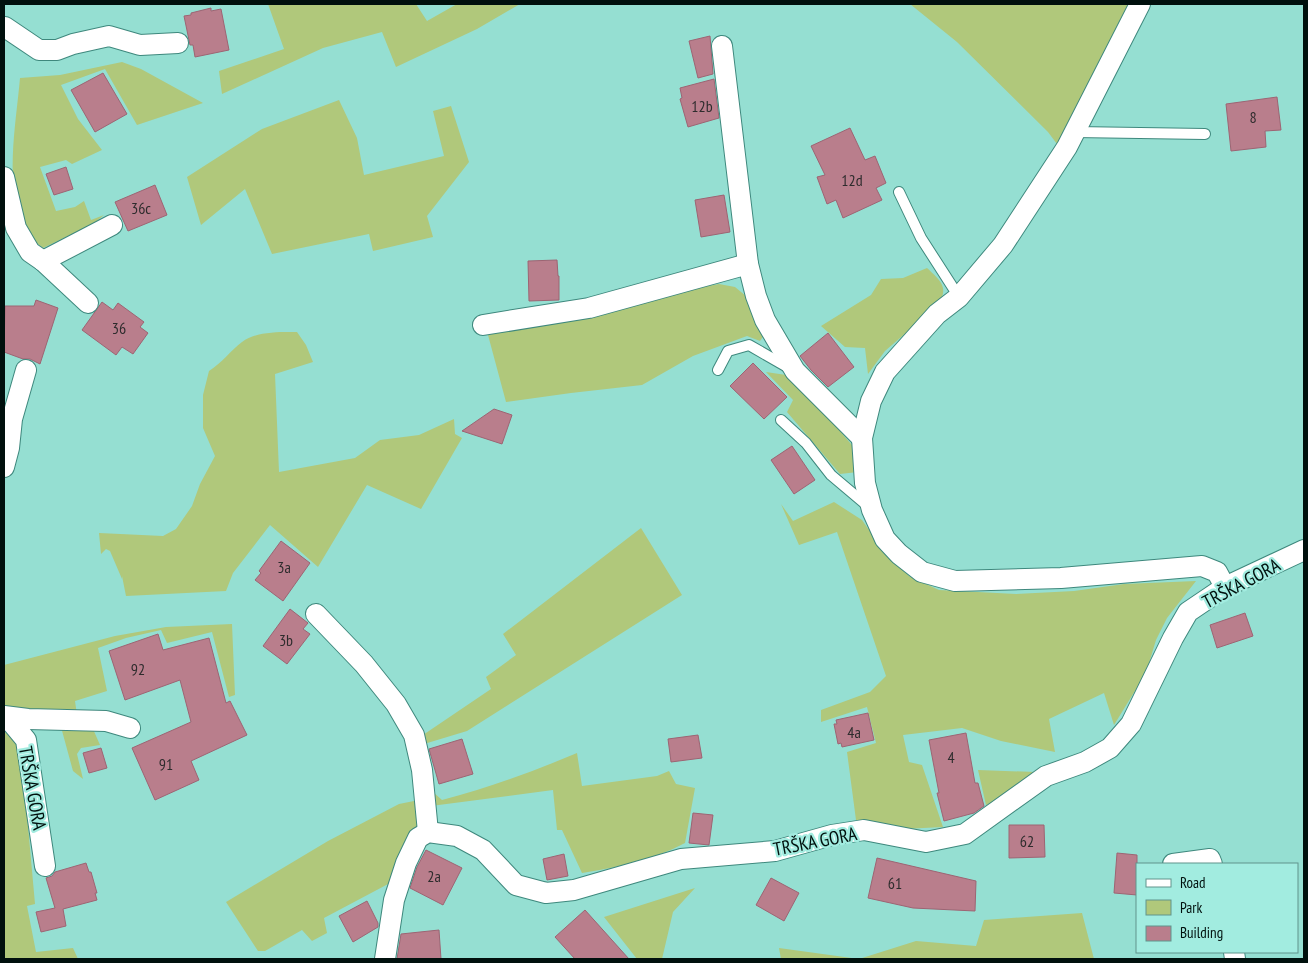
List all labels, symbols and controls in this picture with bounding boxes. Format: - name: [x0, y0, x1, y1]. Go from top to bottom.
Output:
- house number: 12b: [691, 96, 713, 116]
- house number: 8: [1249, 107, 1257, 127]
- house number: 12d: [841, 170, 863, 190]
- house number: 36c: [131, 198, 151, 218]
- house number: 36: [112, 318, 126, 338]
- street label: TRŠKA GORA: [1198, 553, 1284, 613]
- house number: 3a: [277, 557, 291, 577]
- house number: 3b: [279, 630, 293, 650]
- house number: 92: [131, 659, 145, 679]
- house number: 4a: [847, 722, 861, 742]
- street label: TRŠKA GORA: [14, 744, 52, 832]
- house number: 4: [947, 747, 955, 767]
- house number: 91: [159, 754, 173, 774]
- street label: TRŠKA GORA: [771, 821, 859, 861]
- house number: 62: [1020, 831, 1034, 851]
- legend: [1136, 863, 1298, 953]
- house number: 2a: [427, 866, 441, 886]
- house number: 61: [888, 873, 902, 893]
- text: Road: [1180, 873, 1206, 892]
- text: Park: [1180, 898, 1202, 917]
- text: Building: [1180, 923, 1223, 942]

